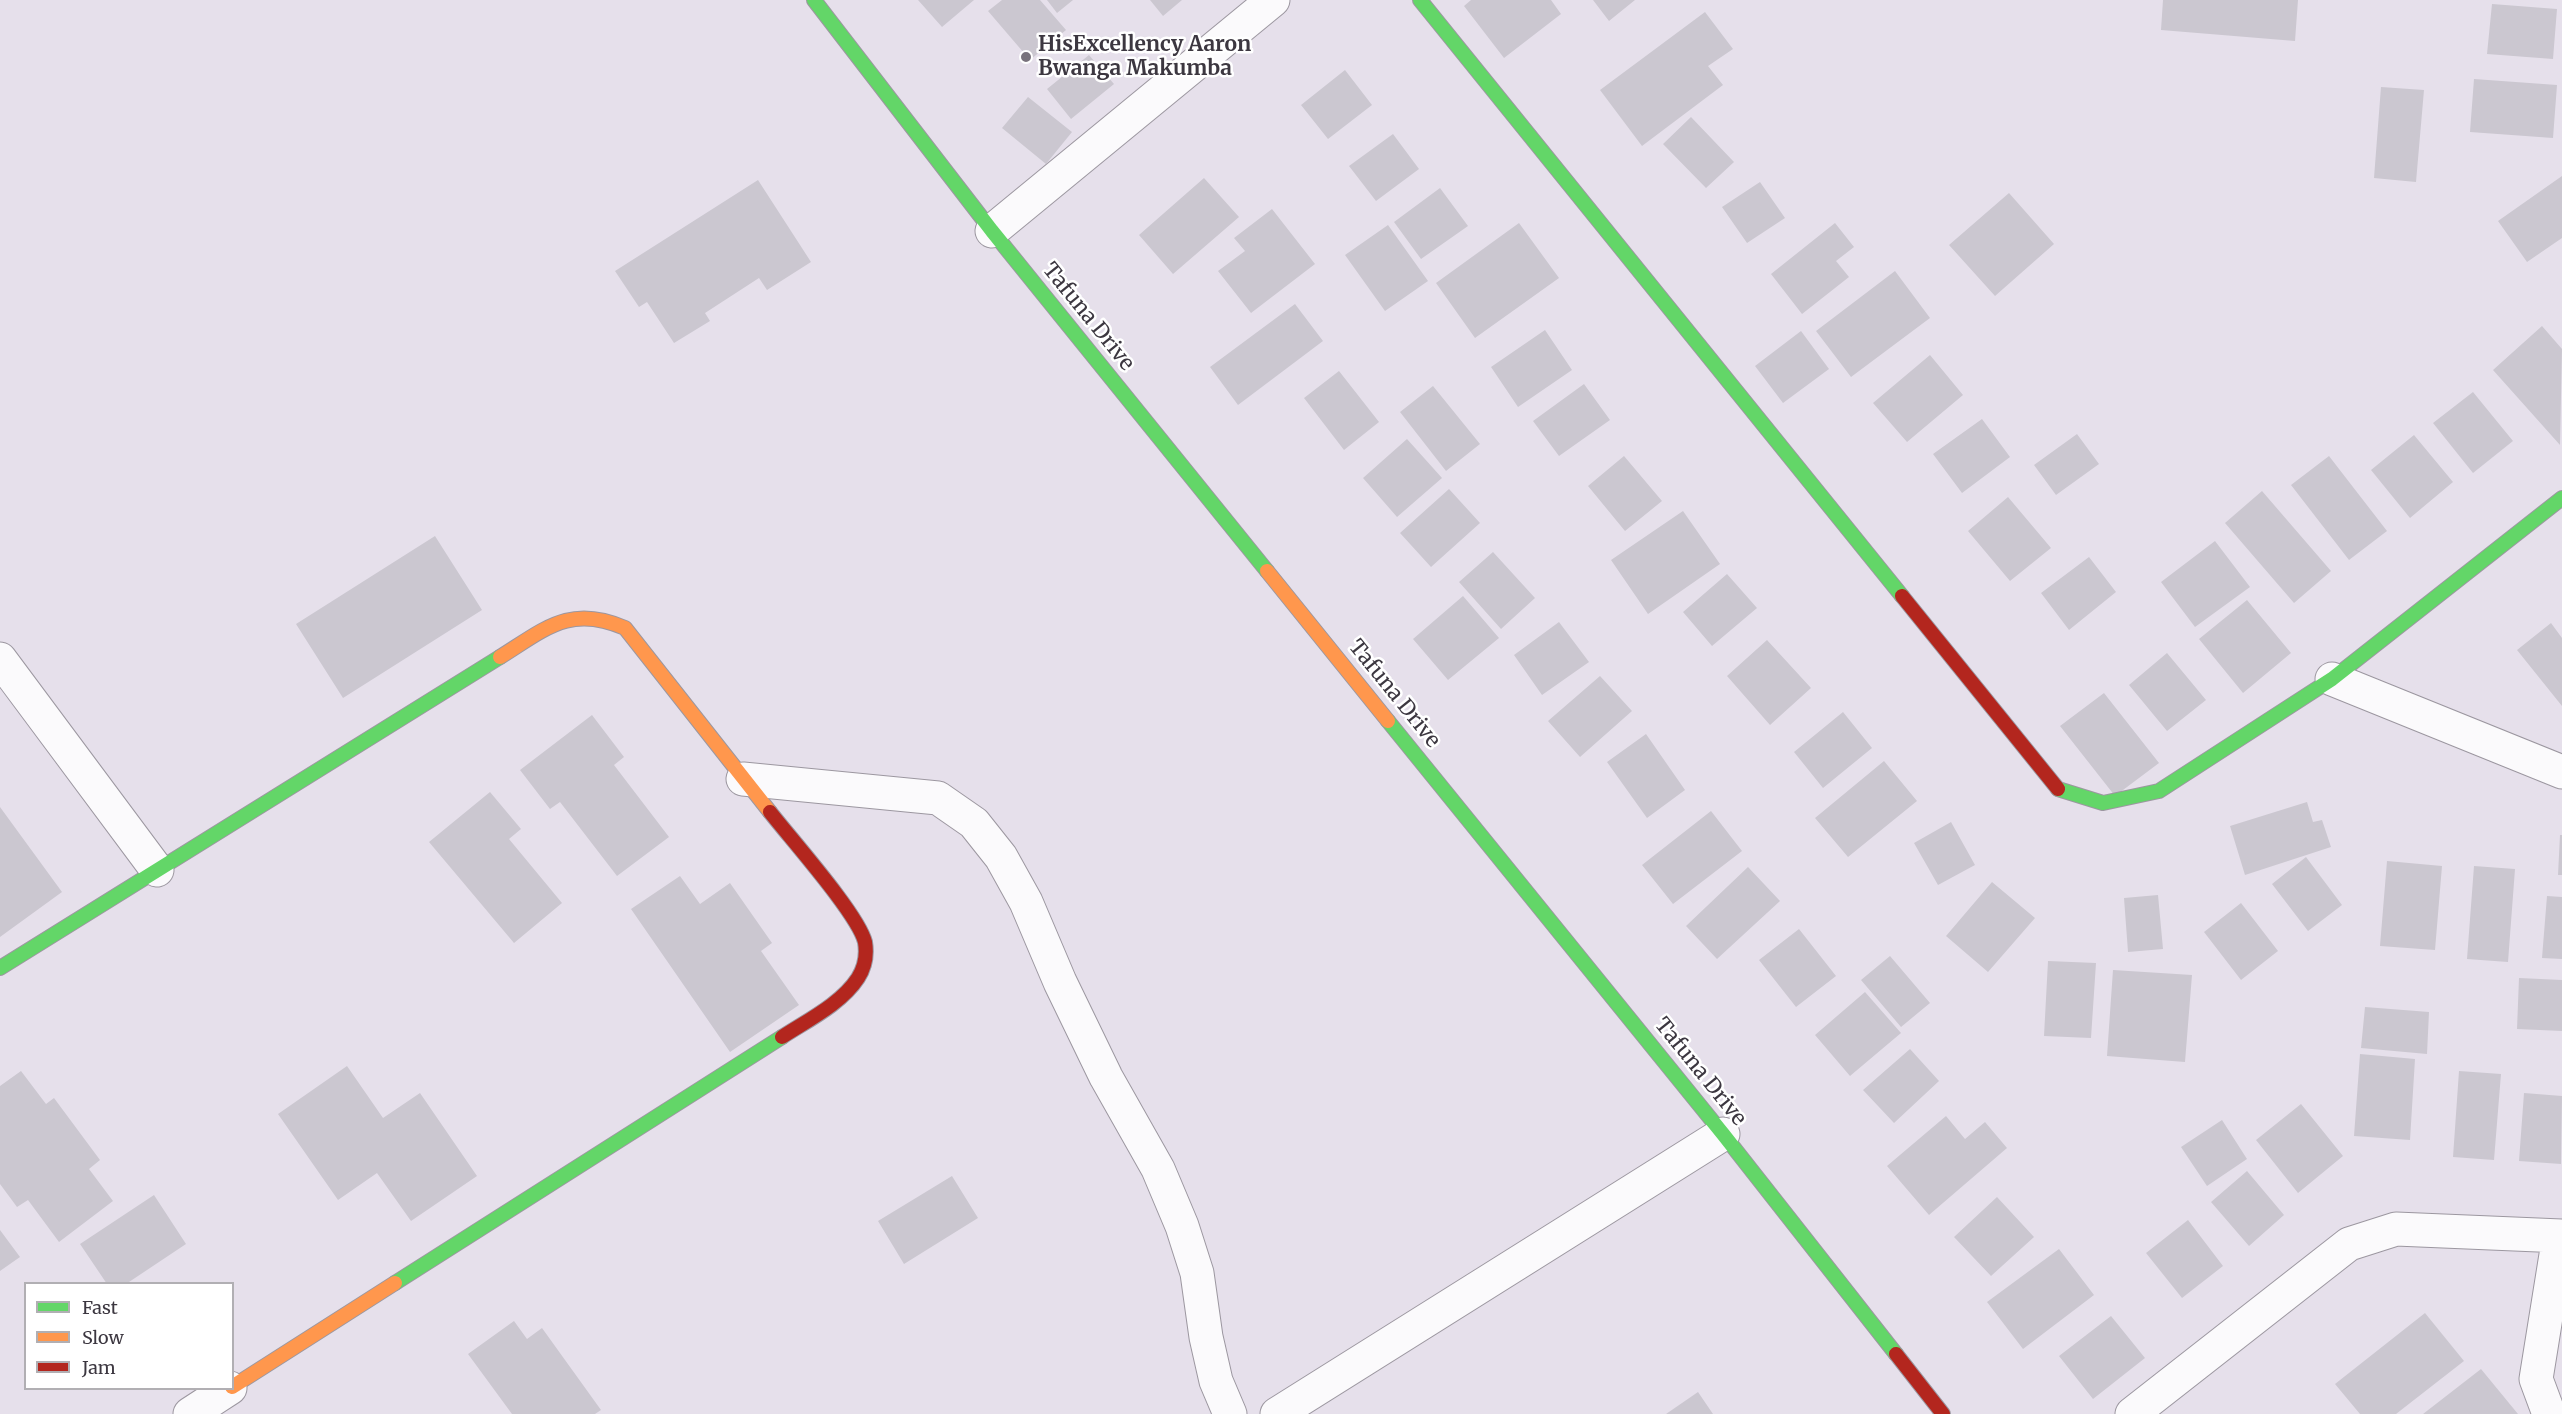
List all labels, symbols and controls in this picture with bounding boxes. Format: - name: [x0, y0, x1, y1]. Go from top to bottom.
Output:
- place label: HisExcellency Aaron Bwanga Makumba: [1038, 32, 1251, 82]
- marker: HisExcellency Aaron Bwanga Makumba: [1019, 50, 1033, 64]
- street label: Tafuna Drive: [1037, 258, 1139, 376]
- street label: Tafuna Drive: [1343, 635, 1445, 753]
- street label: Tafuna Drive: [1649, 1013, 1751, 1131]
- legend: [24, 1282, 234, 1390]
- text: Fast: [82, 1296, 118, 1319]
- text: Slow: [82, 1326, 124, 1349]
- text: Jam: [82, 1356, 116, 1379]

